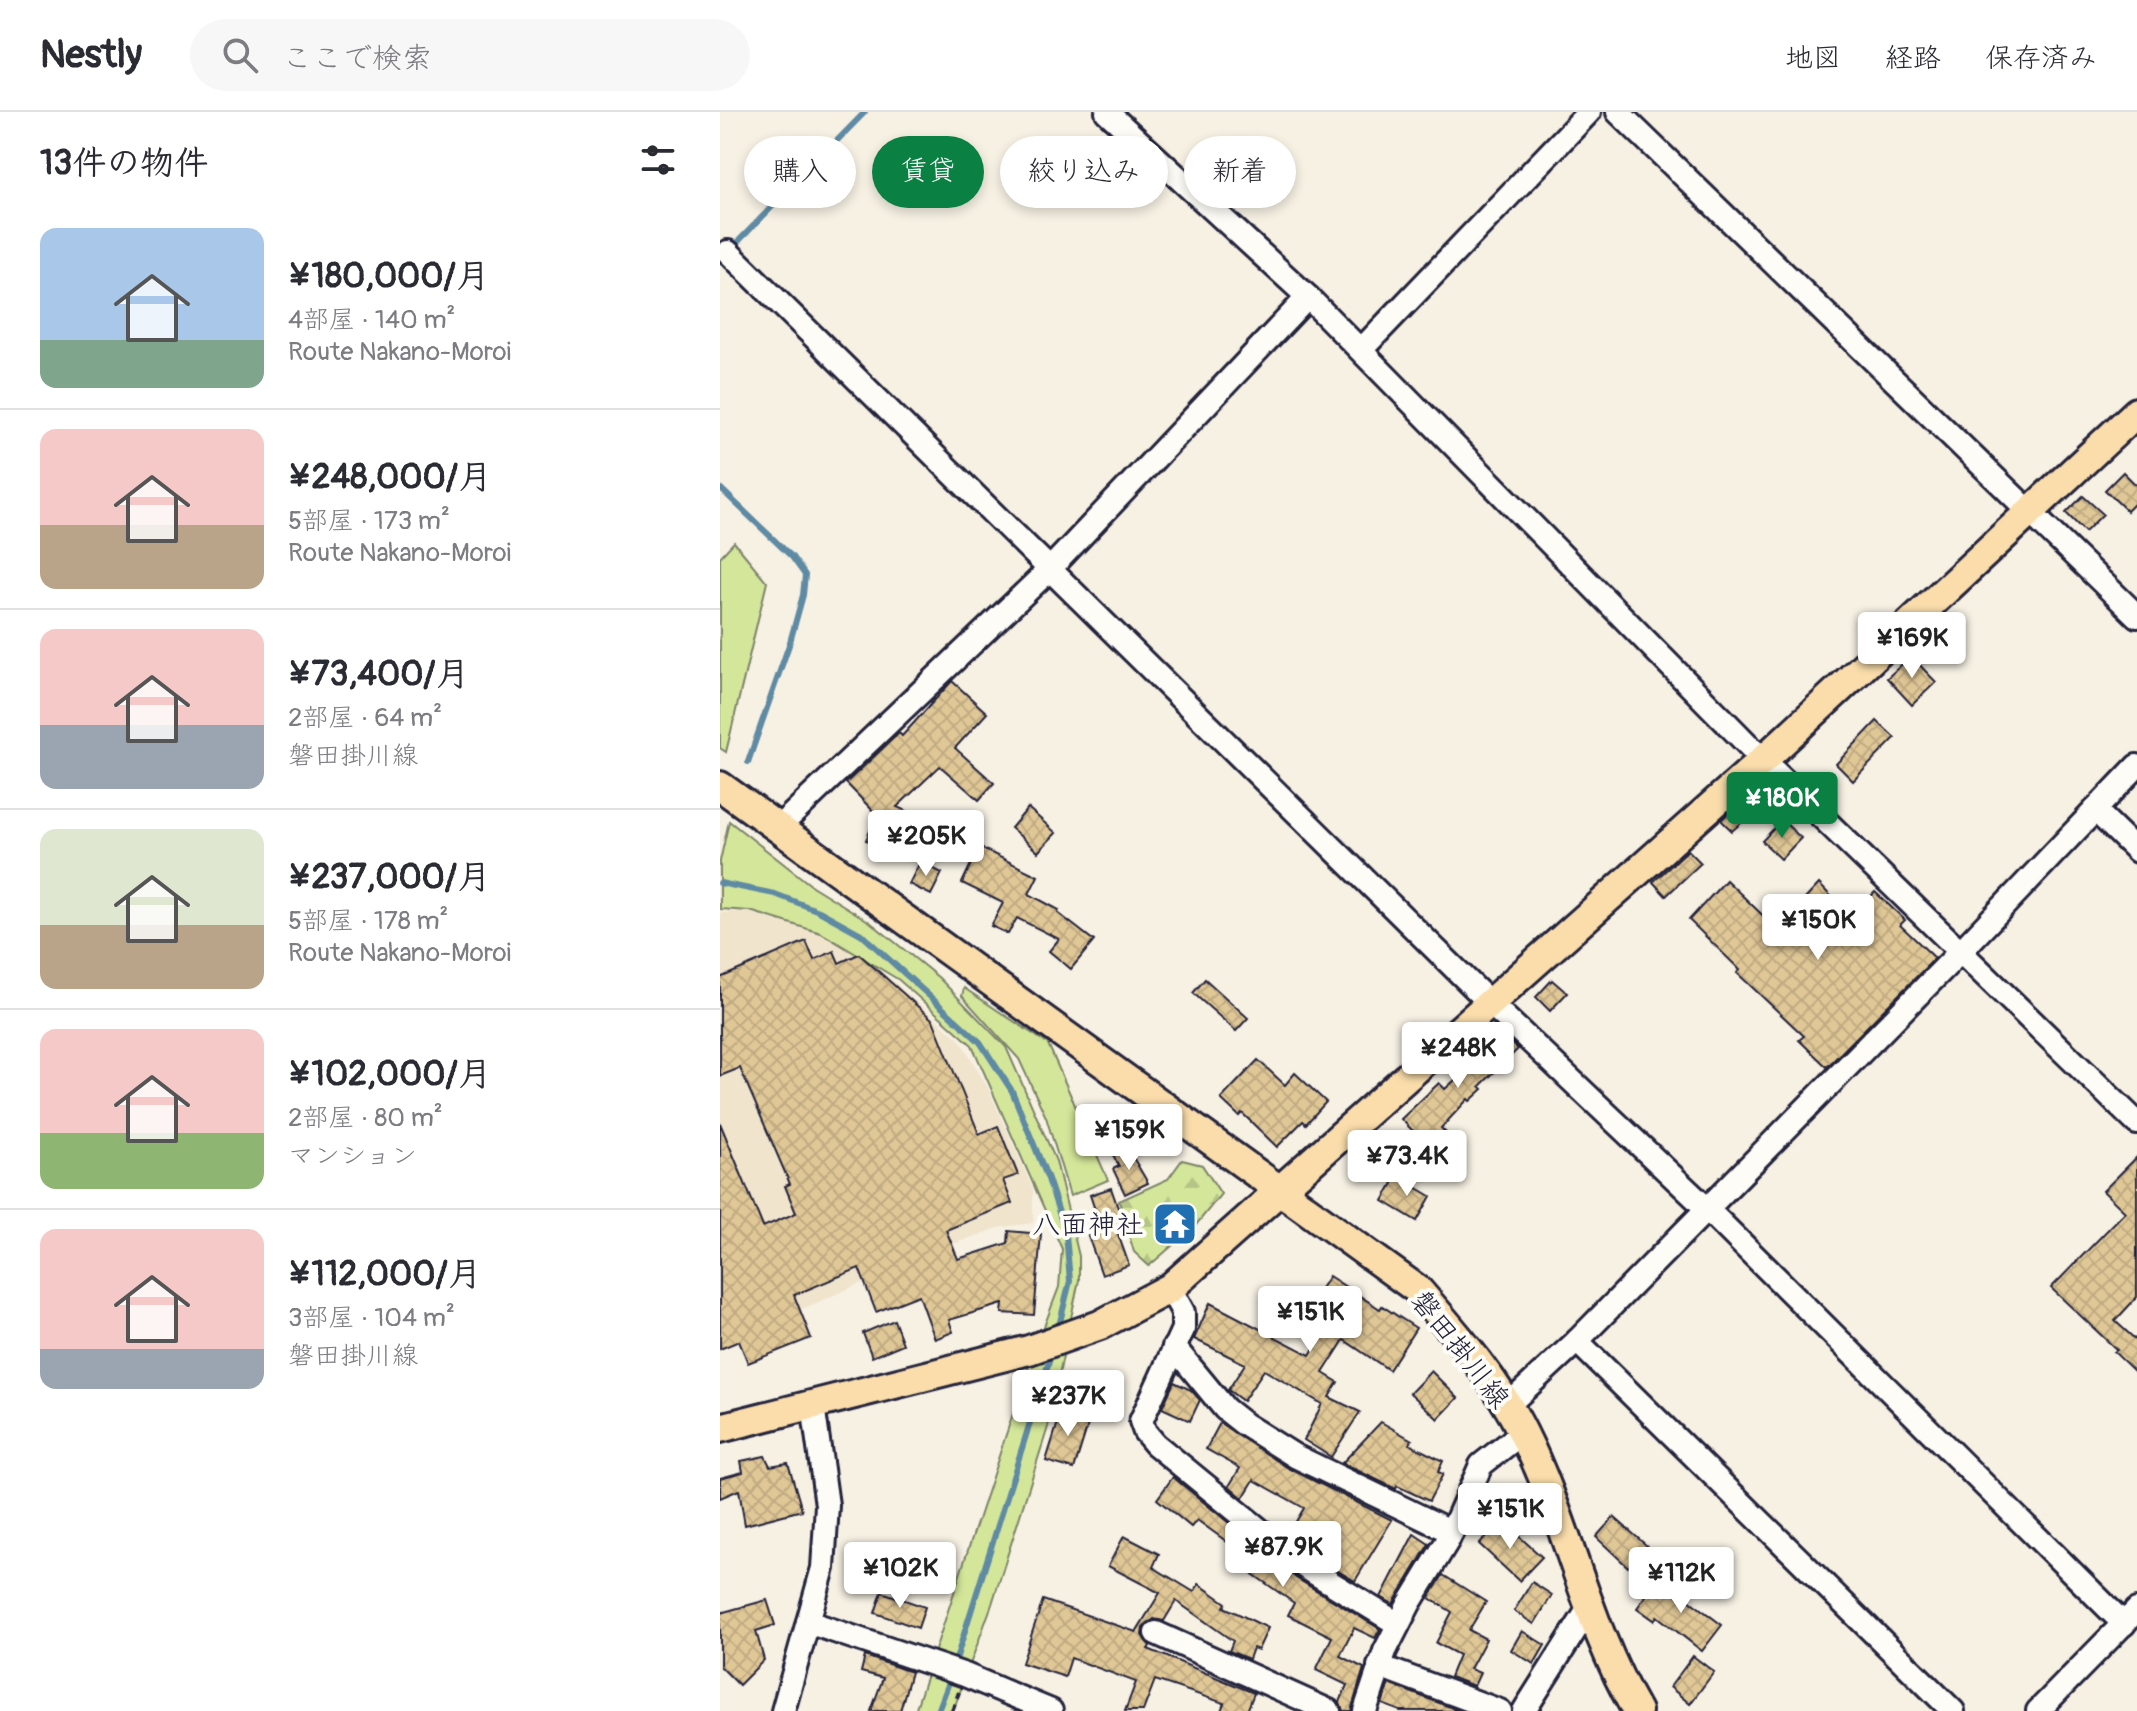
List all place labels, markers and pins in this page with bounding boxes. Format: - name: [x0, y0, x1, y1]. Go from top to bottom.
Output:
- pin: ¥169K: [1856, 612, 1968, 680]
- pin: ¥180K: [1726, 772, 1838, 840]
- pin: ¥205K: [870, 810, 982, 878]
- pin: ¥150K: [1762, 894, 1874, 962]
- pin: ¥248K: [1402, 1022, 1514, 1090]
- pin: ¥159K: [1073, 1104, 1185, 1172]
- pin: ¥73.4K: [1342, 1130, 1472, 1198]
- temple icon: 八面神社: [1151, 1200, 1199, 1248]
- place label: 八面神社: [1032, 1208, 1144, 1243]
- pin: ¥151K: [1254, 1286, 1366, 1354]
- pin: ¥237K: [1012, 1370, 1124, 1438]
- pin: ¥151K: [1454, 1483, 1566, 1551]
- pin: ¥87.9K: [1218, 1521, 1348, 1589]
- pin: ¥102K: [844, 1542, 956, 1610]
- pin: ¥112K: [1625, 1547, 1737, 1615]

